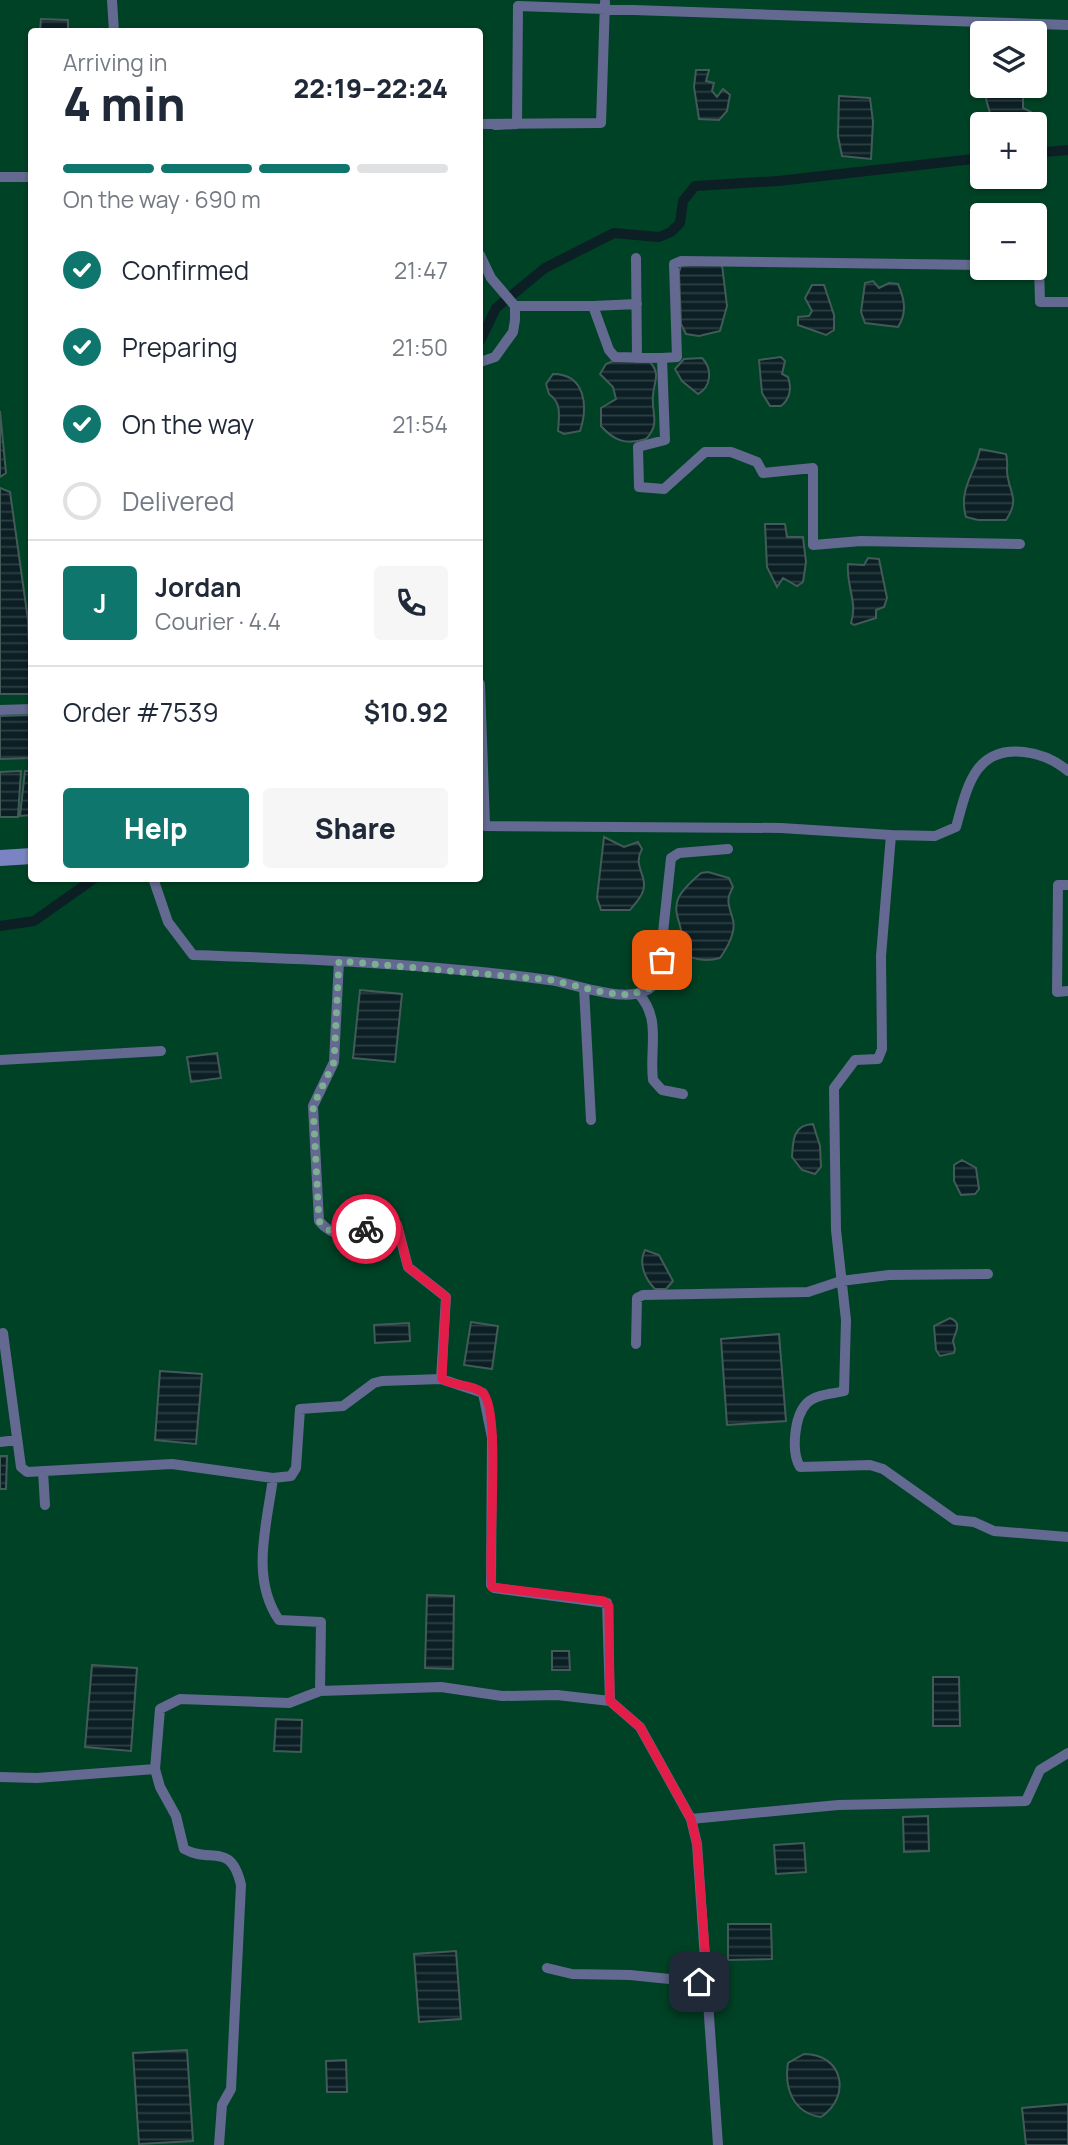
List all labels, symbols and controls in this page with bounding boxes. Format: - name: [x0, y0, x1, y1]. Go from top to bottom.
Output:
- map controls: [970, 21, 1047, 280]
- button: layers: [970, 21, 1047, 98]
- text: Arriving in: [63, 46, 168, 78]
- text: 22:19–22:24: [293, 70, 448, 106]
- text: 4 min: [63, 72, 186, 135]
- button: +: [970, 112, 1047, 189]
- text: On the way · 690 m: [63, 183, 261, 215]
- button: −: [970, 203, 1047, 280]
- icon: check: [63, 251, 101, 289]
- text: Confirmed: [122, 252, 249, 288]
- text: 21:47: [394, 254, 448, 286]
- icon: check: [63, 328, 101, 366]
- text: Preparing: [122, 329, 238, 365]
- text: 21:50: [392, 331, 448, 363]
- icon: check: [63, 405, 101, 443]
- text: On the way: [122, 406, 254, 442]
- text: 21:54: [392, 408, 448, 440]
- text: Delivered: [122, 483, 234, 519]
- button: phone: [374, 566, 448, 640]
- text: Jordan: [155, 569, 241, 605]
- text: J: [93, 585, 107, 621]
- text: Courier · 4.4: [155, 605, 281, 637]
- text: Order #7539: [63, 694, 219, 730]
- text: $10.92: [364, 694, 448, 730]
- button: Help: [63, 788, 249, 868]
- button: Share: [263, 788, 448, 868]
- pin: [632, 930, 692, 990]
- icon: bag: [643, 941, 681, 979]
- courier: [331, 1194, 401, 1264]
- icon: bike: [347, 1210, 385, 1248]
- pin: [669, 1952, 729, 2012]
- icon: home: [680, 1963, 718, 2001]

